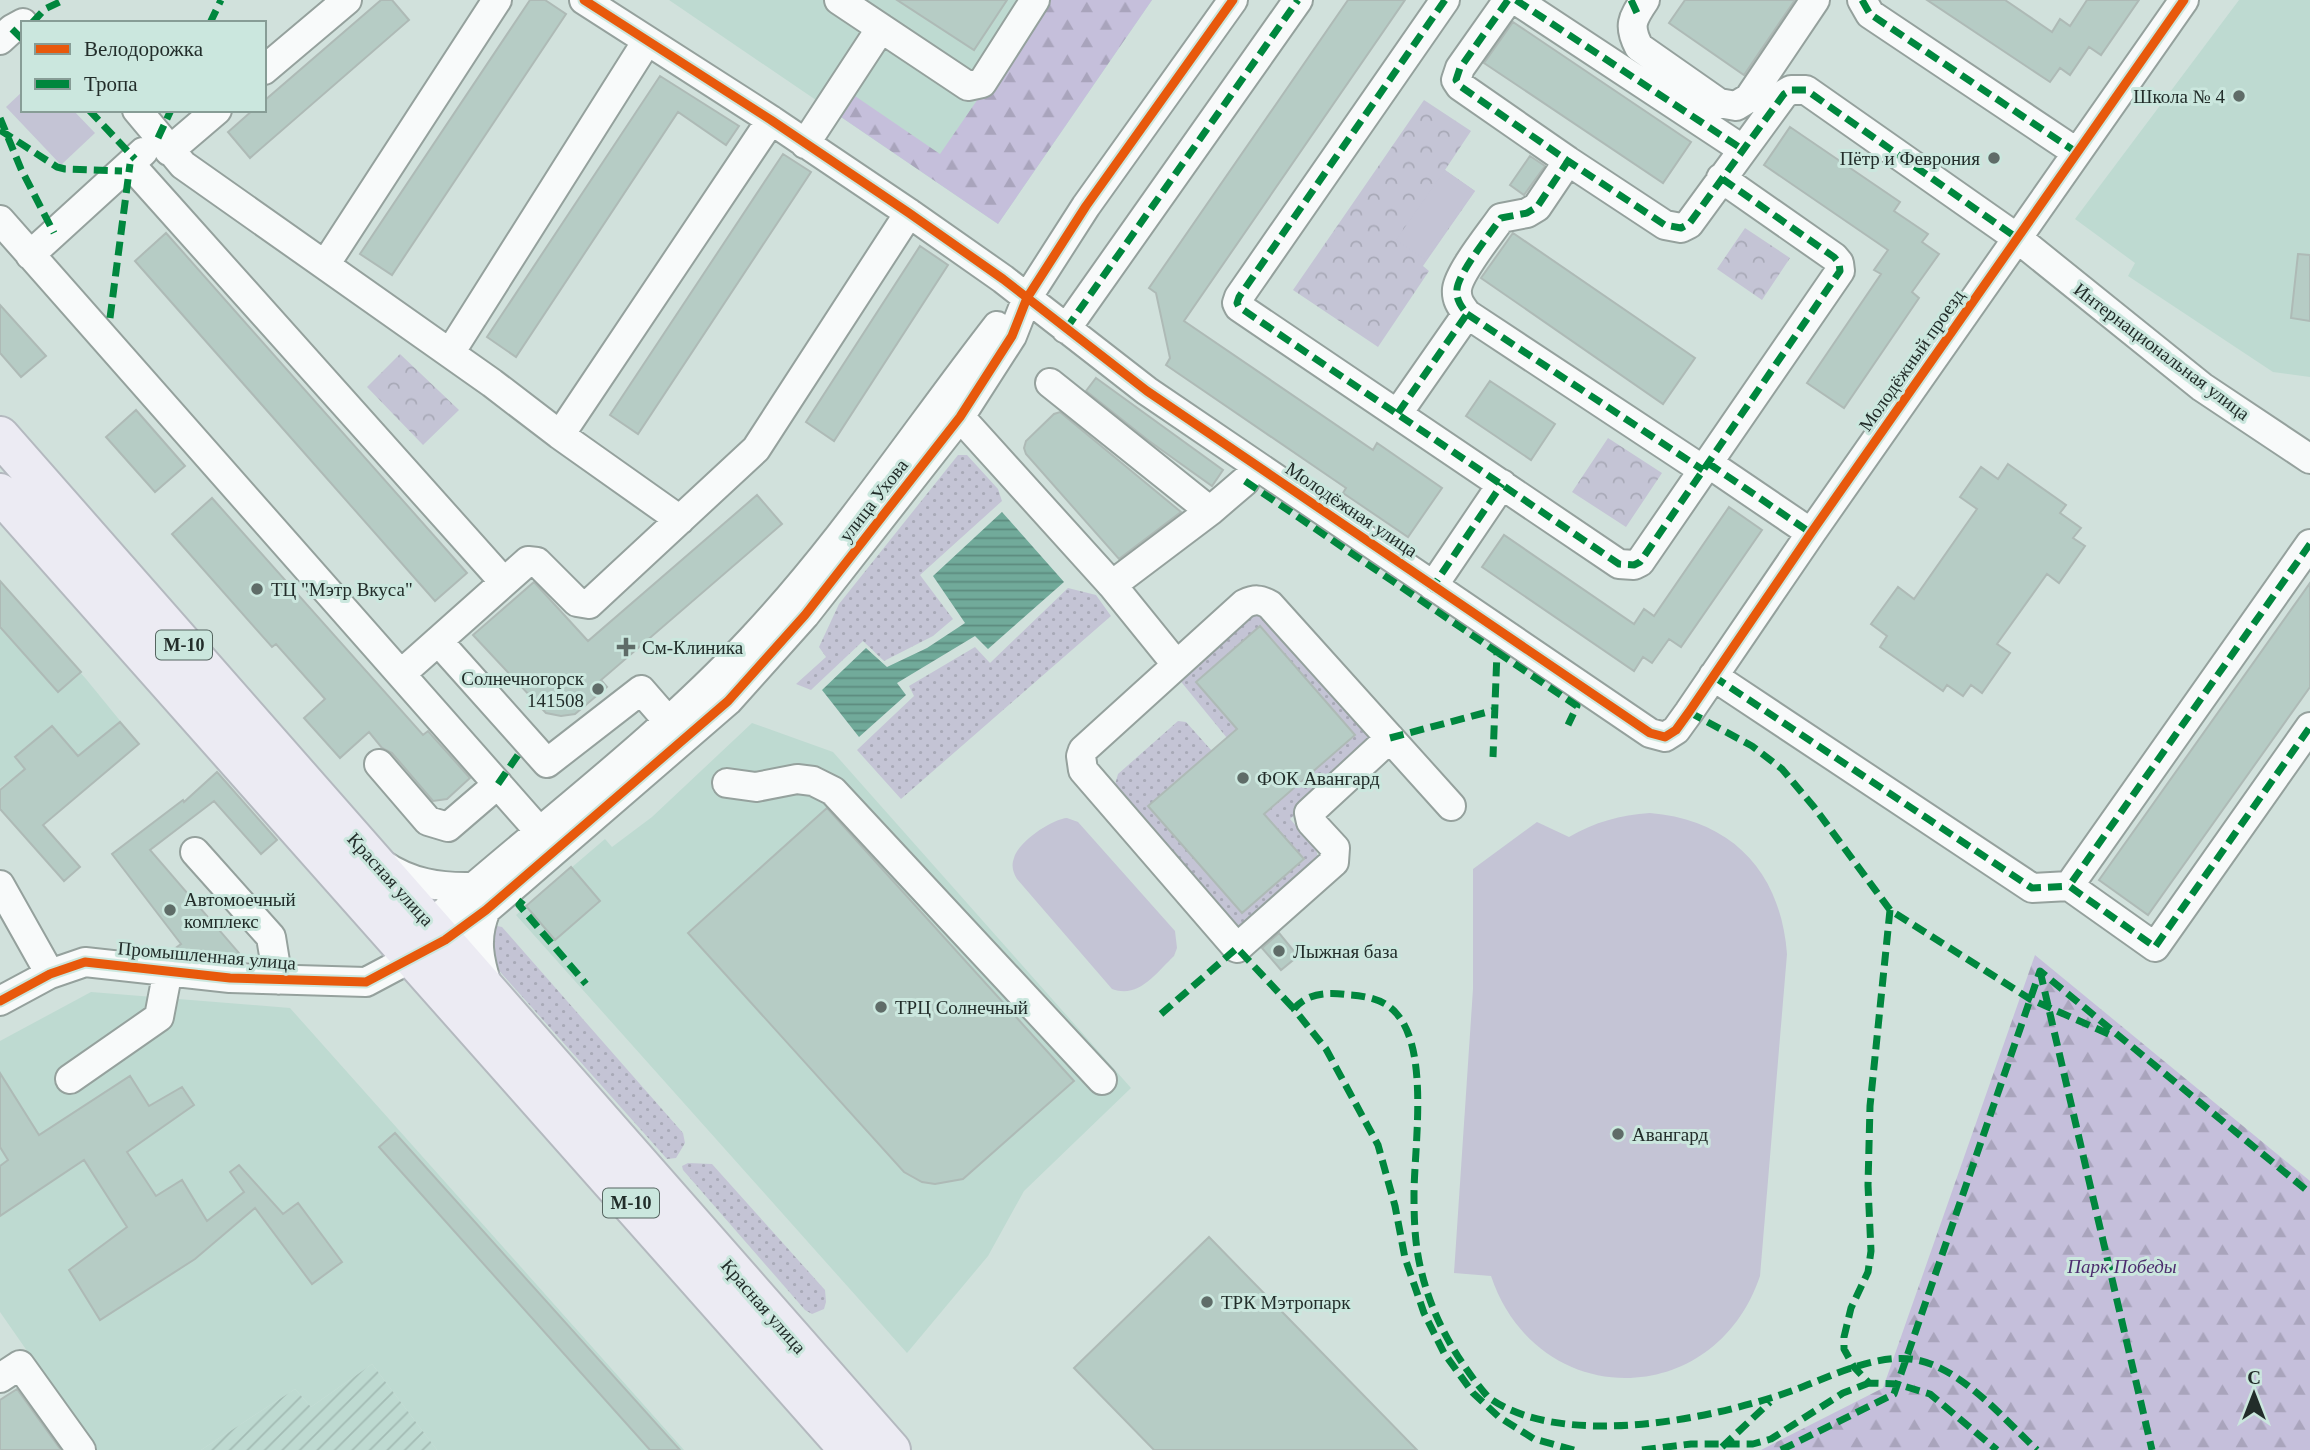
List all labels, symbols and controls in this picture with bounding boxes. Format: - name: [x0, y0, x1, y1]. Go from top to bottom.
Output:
- legend: [21, 21, 266, 112]
- text: Велодорожка: [84, 37, 204, 61]
- text: Тропа: [84, 72, 138, 96]
- place label: Школа № 4: [2133, 86, 2225, 107]
- marker: Школа № 4: [2231, 88, 2247, 104]
- place label: Пётр и Феврония: [1840, 148, 1980, 169]
- marker: Пётр и Феврония: [1986, 150, 2002, 166]
- street label: Интернациональная улица: [2070, 278, 2254, 425]
- street label: Молодёжный проезд: [1855, 285, 1968, 435]
- street label: улица Ухова: [835, 455, 912, 546]
- street label: Молодёжная улица: [1282, 458, 1422, 562]
- place label: ТЦ "Мэтр Вкуса": [271, 579, 413, 600]
- marker: ТЦ "Мэтр Вкуса": [249, 581, 265, 597]
- road number: М-10: [156, 630, 212, 660]
- marker: См-Клиника: [616, 637, 636, 657]
- place label: См-Клиника: [642, 637, 744, 658]
- place label: Солнечногорск 141508: [461, 668, 585, 711]
- marker: Солнечногорск 141508: [590, 681, 606, 697]
- place label: ФОК Авангард: [1257, 768, 1380, 789]
- marker: ФОК Авангард: [1235, 770, 1251, 786]
- street label: Красная улица: [343, 828, 438, 931]
- place label: Автомоечный комплекс: [184, 889, 296, 932]
- marker: Автомоечный комплекс: [162, 902, 178, 918]
- street label: Промышленная улица: [117, 937, 298, 974]
- place label: Лыжная база: [1293, 941, 1398, 962]
- marker: Лыжная база: [1271, 943, 1287, 959]
- place label: ТРЦ Солнечный: [895, 997, 1028, 1018]
- marker: ТРЦ Солнечный: [873, 999, 889, 1015]
- place label: Авангард: [1632, 1124, 1709, 1145]
- marker: Авангард: [1610, 1126, 1626, 1142]
- road number: М-10: [603, 1188, 659, 1218]
- street label: Красная улица: [717, 1255, 811, 1358]
- park label: Парк Победы: [2066, 1256, 2177, 1277]
- place label: ТРК Мэтропарк: [1221, 1292, 1351, 1313]
- marker: ТРК Мэтропарк: [1199, 1294, 1215, 1310]
- north arrow: [2219, 1359, 2289, 1429]
- text: С: [2247, 1367, 2261, 1388]

